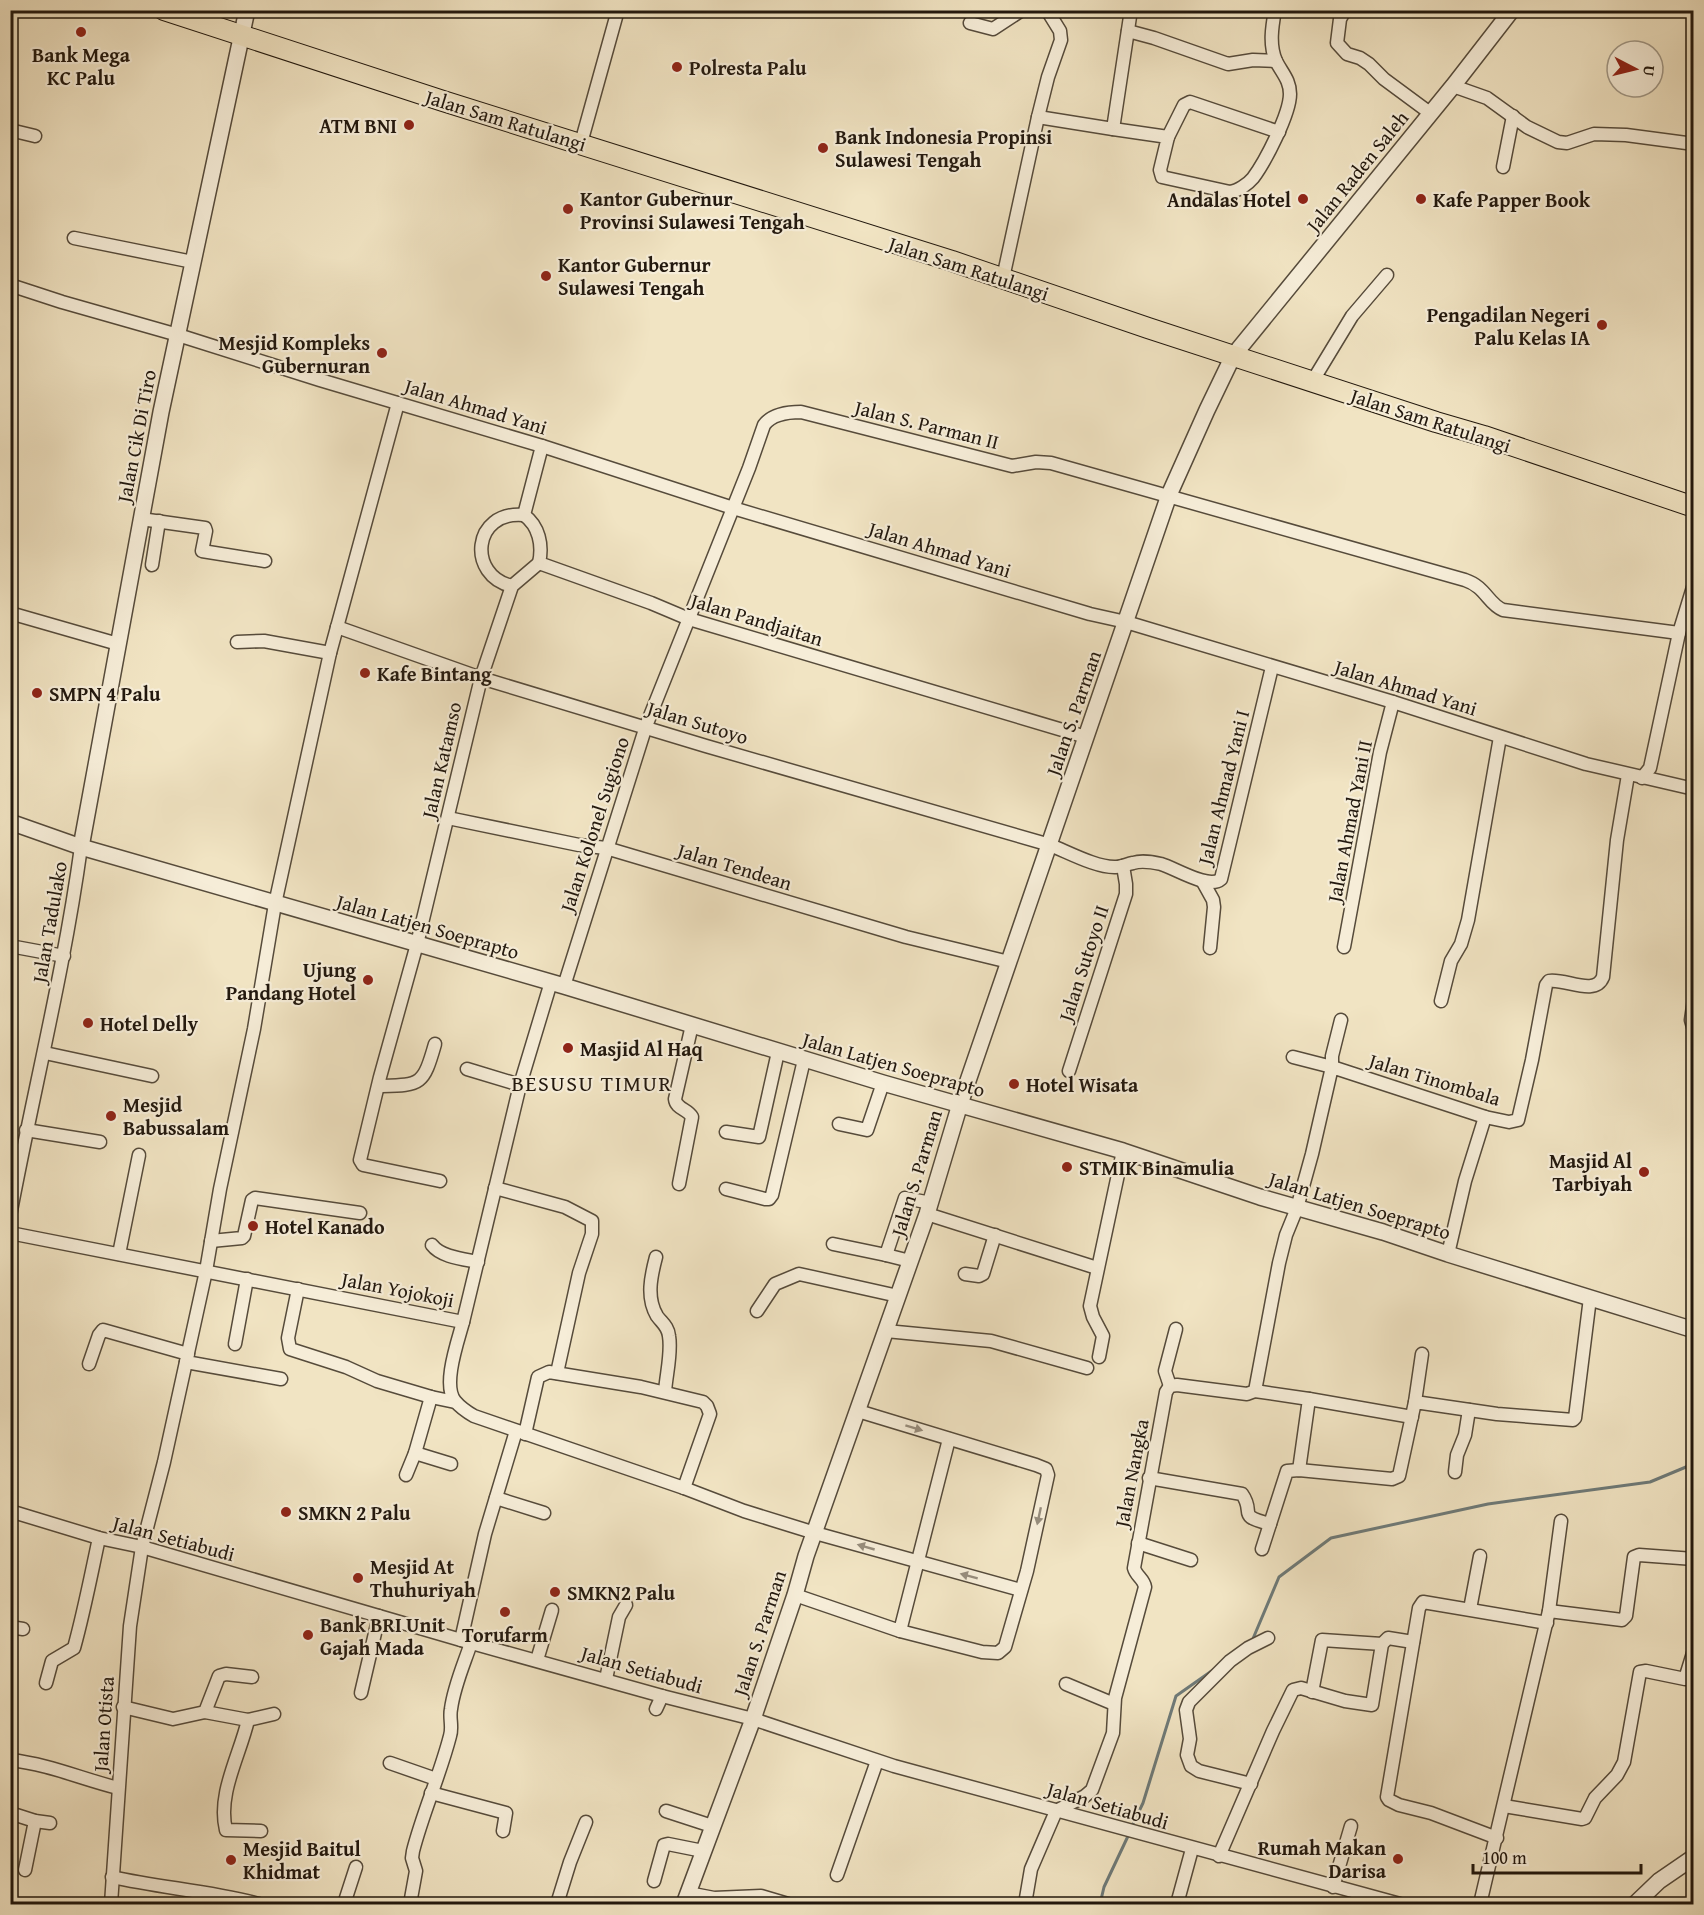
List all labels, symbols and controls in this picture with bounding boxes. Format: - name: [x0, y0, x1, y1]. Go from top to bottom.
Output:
- marker: Bank Mega KC Palu: [74, 25, 88, 39]
- north arrow: [1605, 39, 1665, 99]
- place label: Bank Mega KC Palu: [32, 40, 131, 92]
- place label: Polresta Palu: [689, 53, 807, 82]
- marker: Polresta Palu: [670, 60, 684, 74]
- text: U: [1637, 64, 1662, 78]
- street label: Jalan Sam Ratulangi: [419, 81, 591, 158]
- street label: Jalan Raden Saleh: [1297, 104, 1415, 240]
- place label: ATM BNI: [319, 111, 397, 140]
- marker: ATM BNI: [402, 118, 416, 132]
- place label: Bank Indonesia Propinsi Sulawesi Tengah: [835, 122, 1052, 174]
- marker: Bank Indonesia Propinsi Sulawesi Tengah: [816, 141, 830, 155]
- place label: Kantor Gubernur Provinsi Sulawesi Tengah: [580, 184, 805, 236]
- place label: Andalas Hotel: [1167, 185, 1291, 214]
- place label: Kafe Papper Book: [1433, 185, 1591, 214]
- marker: Andalas Hotel: [1296, 192, 1310, 206]
- marker: Kafe Papper Book: [1414, 192, 1428, 206]
- marker: Kantor Gubernur Provinsi Sulawesi Tengah: [561, 202, 575, 216]
- street label: Jalan Sam Ratulangi: [882, 227, 1053, 308]
- place label: Kantor Gubernur Sulawesi Tengah: [558, 250, 711, 302]
- marker: Kantor Gubernur Sulawesi Tengah: [539, 269, 553, 283]
- place label: Pengadilan Negeri Palu Kelas IA: [1427, 300, 1590, 352]
- marker: Pengadilan Negeri Palu Kelas IA: [1595, 318, 1609, 332]
- place label: Mesjid Kompleks Gubernuran: [219, 328, 370, 380]
- marker: Mesjid Kompleks Gubernuran: [375, 346, 389, 360]
- street label: Jalan Cik Di Tiro: [108, 367, 163, 508]
- street label: Jalan Ahmad Yani: [398, 370, 551, 442]
- street label: Jalan Sam Ratulangi: [1344, 379, 1515, 460]
- street label: Jalan S. Parman II: [849, 391, 1002, 456]
- street label: Jalan Ahmad Yani: [862, 513, 1015, 585]
- street label: Jalan Pandjaitan: [685, 584, 827, 653]
- street label: Jalan S. Parman: [1037, 646, 1108, 782]
- street label: Jalan Ahmad Yani: [1328, 651, 1481, 723]
- place label: Kafe Bintang: [377, 659, 492, 688]
- marker: Kafe Bintang: [358, 666, 372, 680]
- place label: SMPN 4 Palu: [49, 679, 161, 708]
- marker: SMPN 4 Palu: [30, 686, 44, 700]
- street label: Jalan Sutoyo: [641, 692, 752, 751]
- street label: Jalan Katamso: [413, 699, 468, 824]
- street label: Jalan Ahmad Yani I: [1189, 707, 1256, 870]
- street label: Jalan Kolonel Sugiono: [551, 733, 636, 918]
- street label: Jalan Ahmad Yani II: [1318, 737, 1379, 907]
- street label: Jalan Tendean: [671, 834, 796, 897]
- street label: Jalan Tadulako: [24, 859, 74, 988]
- street label: Jalan Latjen Soeprapto: [330, 885, 523, 966]
- street label: Jalan Sutoyo II: [1050, 901, 1115, 1028]
- place label: Ujung Pandang Hotel: [226, 955, 356, 1007]
- marker: Ujung Pandang Hotel: [361, 973, 375, 987]
- place label: Hotel Delly: [100, 1009, 199, 1038]
- marker: Hotel Delly: [81, 1016, 95, 1030]
- street label: Jalan Latjen Soeprapto: [796, 1023, 989, 1104]
- place label: Masjid Al Haq: [580, 1034, 704, 1063]
- marker: Masjid Al Haq: [561, 1041, 575, 1055]
- street label: Jalan Tinombala: [1363, 1044, 1505, 1113]
- district label: BESUSU TIMUR: [511, 1067, 673, 1099]
- place label: Hotel Wisata: [1026, 1070, 1139, 1099]
- marker: Hotel Wisata: [1007, 1077, 1021, 1091]
- place label: Mesjid Babussalam: [123, 1090, 229, 1142]
- street label: Jalan S. Parman: [882, 1106, 949, 1243]
- marker: Mesjid Babussalam: [104, 1109, 118, 1123]
- place label: Masjid Al Tarbiyah: [1549, 1146, 1632, 1198]
- place label: STMIK Binamulia: [1079, 1153, 1235, 1182]
- marker: STMIK Binamulia: [1060, 1160, 1074, 1174]
- street label: Jalan Latjen Soeprapto: [1263, 1163, 1455, 1246]
- marker: Masjid Al Tarbiyah: [1637, 1165, 1651, 1179]
- place label: Hotel Kanado: [265, 1212, 385, 1241]
- marker: Hotel Kanado: [246, 1219, 260, 1233]
- street label: Jalan Yojokoji: [336, 1263, 457, 1314]
- street label: Jalan Nangka: [1106, 1416, 1156, 1533]
- one-way arrow: [905, 1424, 923, 1433]
- place label: SMKN 2 Palu: [298, 1498, 411, 1527]
- marker: SMKN 2 Palu: [279, 1505, 293, 1519]
- one-way arrow: [1034, 1506, 1043, 1525]
- street label: Jalan Setiabudi: [107, 1507, 239, 1568]
- one-way arrow: [857, 1542, 875, 1551]
- place label: Mesjid At Thuhuriyah: [370, 1552, 476, 1604]
- street label: Jalan S. Parman: [724, 1566, 793, 1703]
- marker: Mesjid At Thuhuriyah: [351, 1571, 365, 1585]
- one-way arrow: [960, 1571, 978, 1580]
- place label: SMKN2 Palu: [567, 1578, 676, 1607]
- marker: SMKN2 Palu: [548, 1585, 562, 1599]
- marker: Torufarm: [498, 1605, 512, 1619]
- place label: Bank BRI Unit Gajah Mada: [320, 1610, 446, 1662]
- place label: Torufarm: [462, 1620, 548, 1649]
- marker: Bank BRI Unit Gajah Mada: [301, 1628, 315, 1642]
- street label: Jalan Setiabudi: [575, 1637, 707, 1700]
- street label: Jalan Otista: [85, 1675, 121, 1776]
- street label: Jalan Setiabudi: [1041, 1773, 1173, 1836]
- place label: Rumah Makan Darisa: [1258, 1833, 1387, 1885]
- place label: Mesjid Baitul Khidmat: [243, 1834, 361, 1886]
- scale bar: [1473, 1837, 1641, 1875]
- text: 100 m: [1482, 1844, 1527, 1871]
- marker: Rumah Makan Darisa: [1391, 1852, 1405, 1866]
- marker: Mesjid Baitul Khidmat: [224, 1853, 238, 1867]

